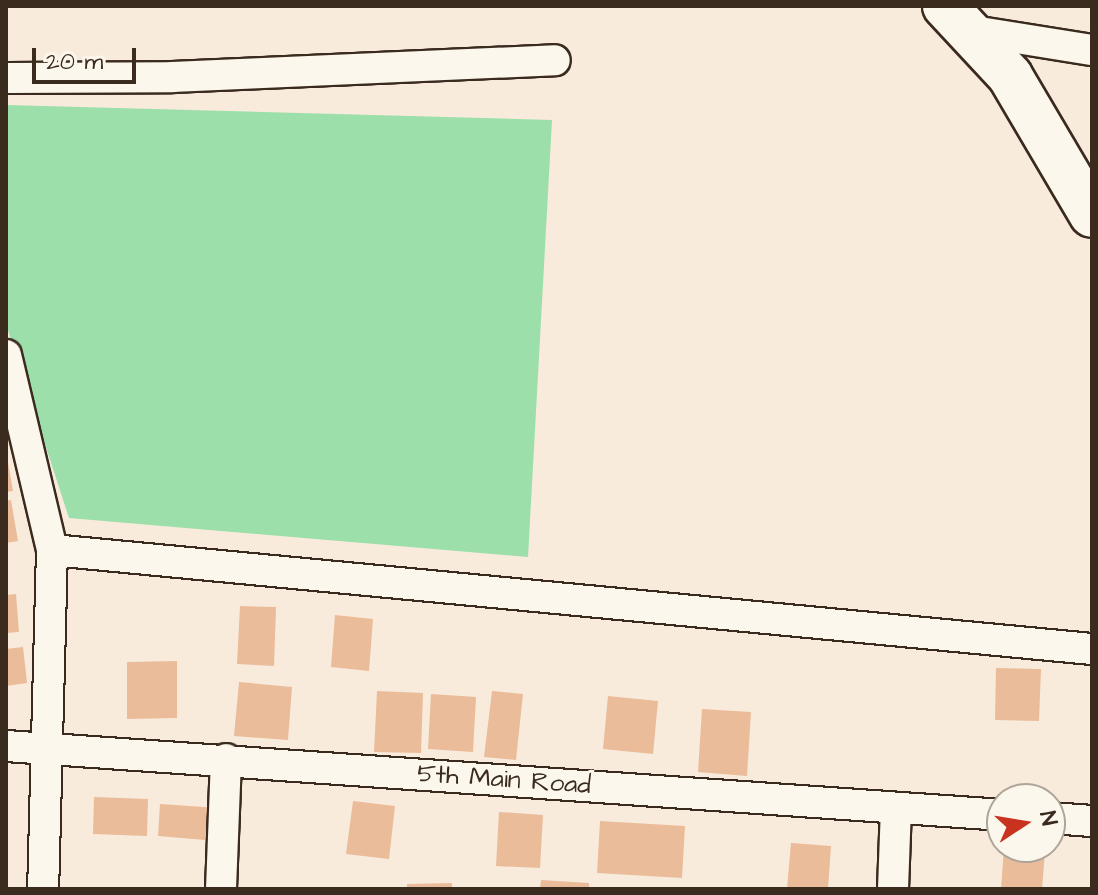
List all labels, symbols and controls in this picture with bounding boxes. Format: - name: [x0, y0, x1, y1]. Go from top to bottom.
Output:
- scale bar: [36, 32, 140, 82]
- text: 20 m: [46, 45, 103, 79]
- street label: 5th Main Road: [416, 758, 592, 802]
- north arrow: [986, 783, 1066, 863]
- text: N: [1031, 808, 1065, 828]

